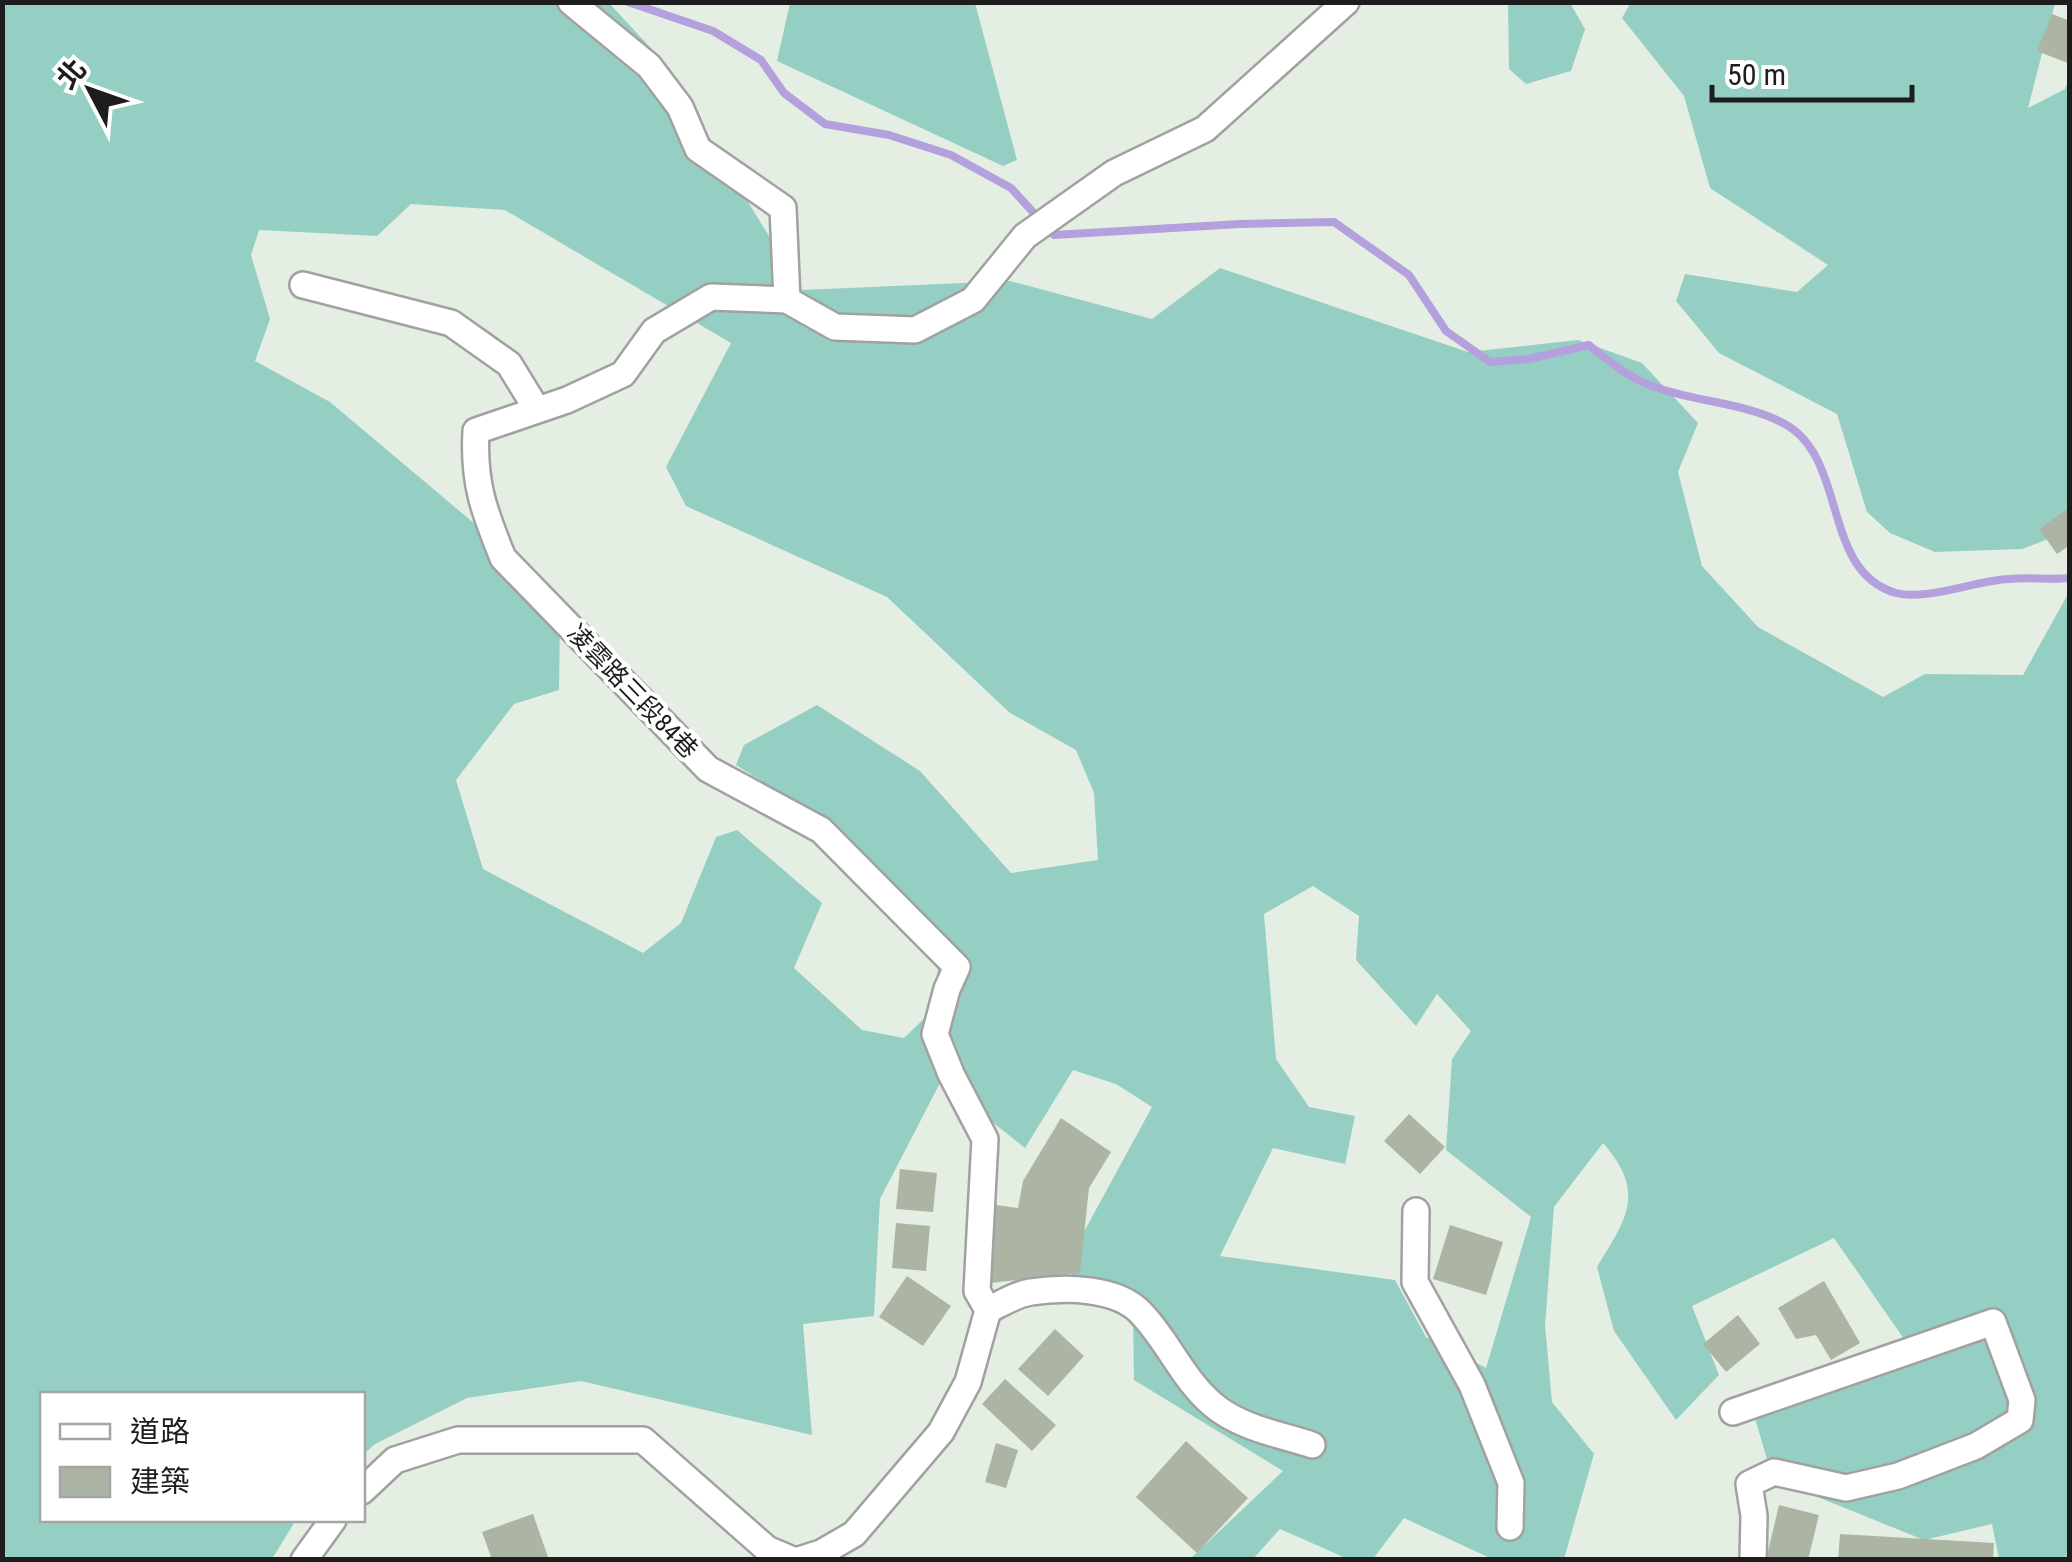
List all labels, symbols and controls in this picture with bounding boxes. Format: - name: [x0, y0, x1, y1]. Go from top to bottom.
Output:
- north arrow: [40, 40, 140, 140]
- scale bar: [1712, 40, 1912, 102]
- text: 北: [50, 53, 93, 95]
- text: 50 m: [1727, 57, 1786, 92]
- street label: 凌雲路三段84巷: [562, 618, 704, 764]
- legend: [40, 1392, 365, 1522]
- text: 道路: [130, 1414, 190, 1449]
- text: 建築: [130, 1464, 190, 1499]

